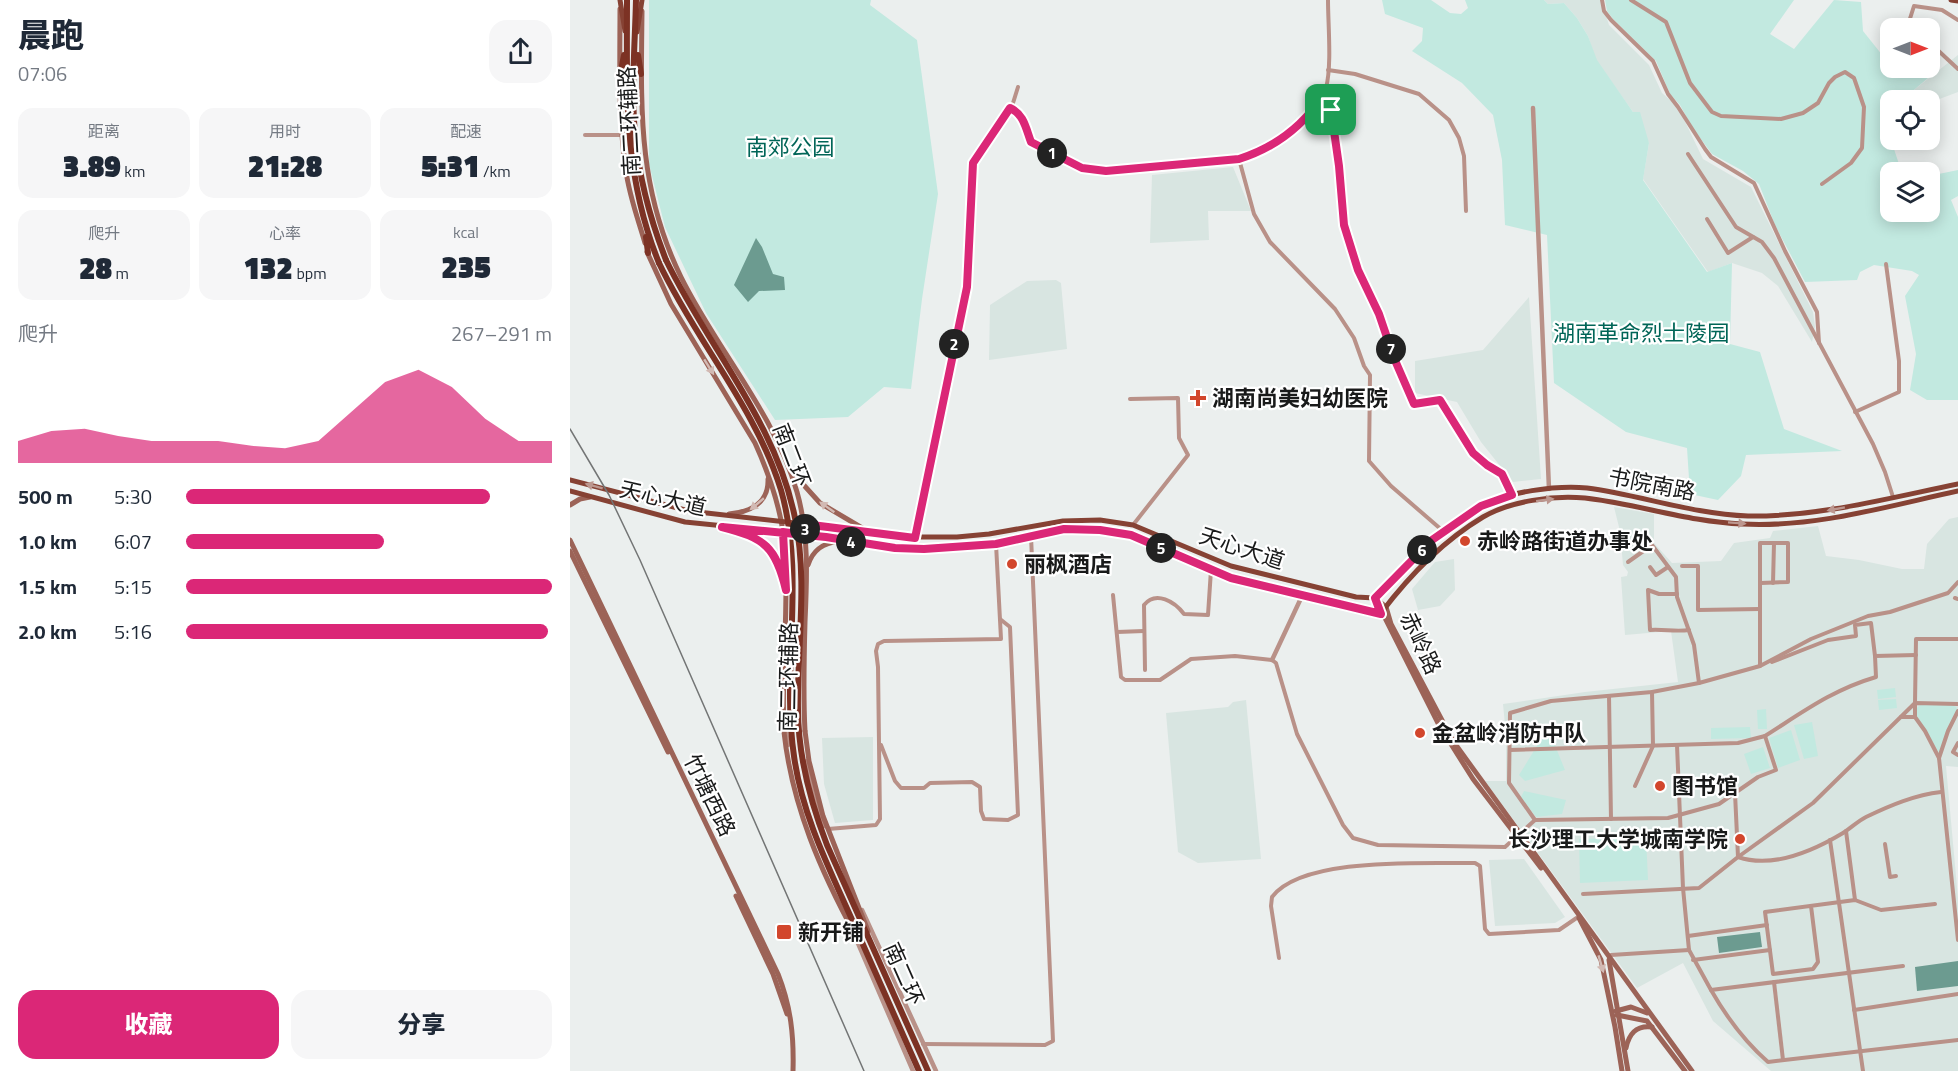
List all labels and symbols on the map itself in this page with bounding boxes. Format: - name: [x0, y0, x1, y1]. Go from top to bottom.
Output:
- north arrow: [1880, 18, 1940, 78]
- street label: 南二环辅路: [609, 65, 649, 177]
- pin: [1305, 84, 1356, 135]
- park label: 南郊公园: [746, 130, 834, 164]
- pin: 1: [1037, 138, 1067, 168]
- park label: 湖南革命烈士陵园: [1553, 316, 1729, 350]
- pin: 2: [939, 329, 969, 359]
- pin: 7: [1376, 334, 1406, 364]
- one-way arrow: [704, 359, 715, 375]
- place label: 湖南尚美妇幼医院: [1212, 381, 1388, 415]
- marker: 湖南尚美妇幼医院: [1189, 389, 1207, 407]
- street label: 南二环: [764, 418, 820, 492]
- street label: 书院南路: [1606, 459, 1698, 509]
- street label: 天心大道: [616, 472, 710, 524]
- one-way arrow: [585, 481, 603, 491]
- one-way arrow: [1535, 495, 1554, 504]
- one-way arrow: [749, 497, 765, 510]
- one-way arrow: [819, 501, 835, 513]
- one-way arrow: [1826, 504, 1845, 513]
- pin: 3: [790, 514, 820, 544]
- street label: 天心大道: [1195, 518, 1289, 578]
- one-way arrow: [1728, 518, 1747, 528]
- place label: 赤岭路街道办事处: [1477, 524, 1653, 558]
- pin: 4: [836, 527, 866, 557]
- pin: 5: [1146, 533, 1176, 563]
- marker: 赤岭路街道办事处: [1458, 534, 1472, 548]
- pin: 6: [1407, 535, 1437, 565]
- place label: 丽枫酒店: [1024, 547, 1112, 581]
- marker: 丽枫酒店: [1005, 557, 1019, 571]
- street label: 赤岭路: [1392, 606, 1450, 680]
- street label: 南二环辅路: [770, 622, 806, 732]
- place label: 金盆岭消防中队: [1432, 716, 1586, 750]
- marker: 金盆岭消防中队: [1413, 726, 1427, 740]
- street label: 竹塘西路: [675, 748, 745, 842]
- place label: 图书馆: [1672, 769, 1738, 803]
- marker: 图书馆: [1653, 779, 1667, 793]
- place label: 长沙理工大学城南学院: [1508, 822, 1728, 856]
- marker: 长沙理工大学城南学院: [1733, 832, 1747, 846]
- place label: 新开铺: [798, 915, 864, 949]
- marker: 新开铺: [775, 923, 793, 941]
- street label: 南二环: [875, 937, 933, 1011]
- one-way arrow: [1597, 955, 1606, 973]

